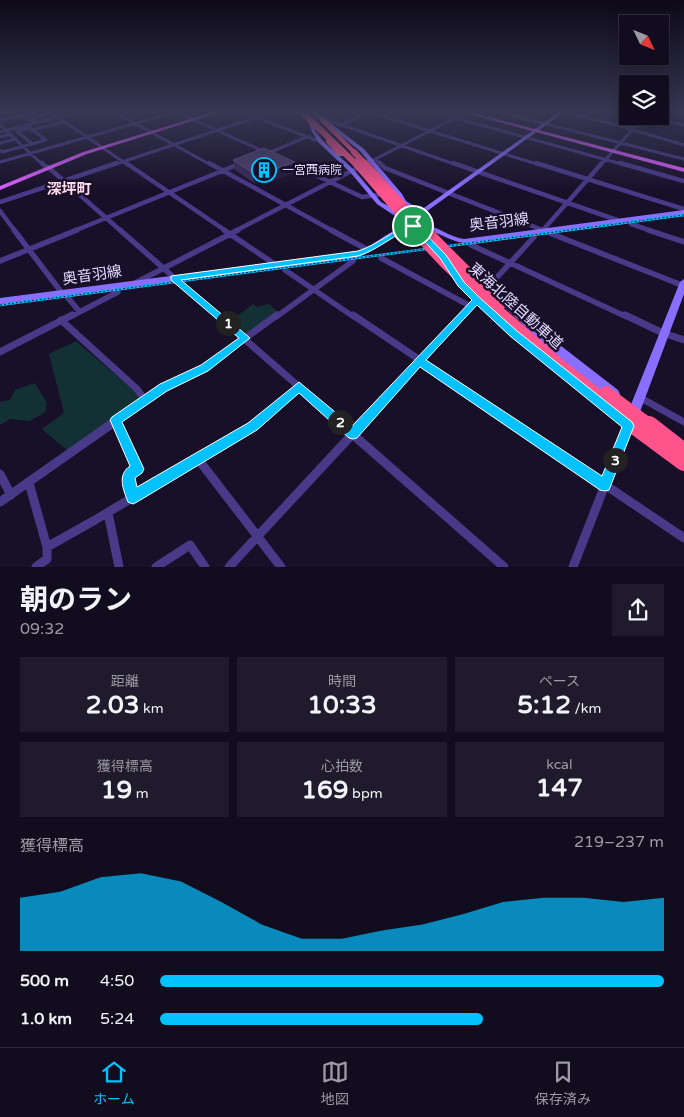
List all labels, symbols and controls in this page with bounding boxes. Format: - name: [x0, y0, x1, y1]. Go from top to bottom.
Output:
- north arrow: [619, 15, 669, 65]
- map controls: [619, 15, 669, 125]
- button: layers: [619, 75, 669, 125]
- building icon: 一宮西病院: [251, 157, 277, 183]
- place label: 一宮西病院: [282, 163, 342, 177]
- district label: 深坪町: [46, 180, 92, 198]
- pin: [392, 205, 434, 247]
- street label: 奥音羽線: [468, 209, 530, 235]
- icon: arrive: [399, 212, 427, 240]
- street label: 東海北陸自動車道: [465, 259, 567, 353]
- street label: 奥音羽線: [61, 262, 123, 288]
- pin: 1: [216, 310, 240, 336]
- text: 1: [224, 315, 233, 332]
- pin: 2: [328, 410, 352, 434]
- text: 2: [336, 414, 345, 431]
- pin: 3: [602, 448, 628, 472]
- text: 3: [611, 452, 620, 469]
- text: 朝のラン: [20, 583, 132, 617]
- button: share: [612, 584, 664, 636]
- text: 09:32: [20, 619, 64, 639]
- text: 距離: [111, 673, 139, 690]
- text: 時間: [328, 673, 356, 690]
- text: ペース: [539, 673, 580, 690]
- text: 2.03: [86, 690, 139, 720]
- text: 10:33: [307, 690, 377, 720]
- text: 5:12: [517, 690, 571, 720]
- text: km: [139, 700, 164, 717]
- text: /km: [571, 700, 601, 717]
- text: kcal: [546, 756, 572, 773]
- text: 獲得標高: [97, 758, 153, 775]
- text: 心拍数: [321, 758, 363, 775]
- text: 147: [536, 773, 583, 803]
- text: 19: [101, 775, 132, 805]
- text: 169: [301, 775, 348, 805]
- text: m: [132, 785, 149, 802]
- text: bpm: [348, 785, 383, 802]
- text: 219–237 m: [574, 832, 664, 852]
- text: 獲得標高: [20, 836, 84, 856]
- text: 500 m: [20, 971, 69, 991]
- text: 4:50: [100, 971, 134, 991]
- text: 1.0 km: [20, 1009, 72, 1029]
- text: 5:24: [100, 1009, 134, 1029]
- tab: ホーム: [93, 1058, 135, 1108]
- tab: 地図: [321, 1058, 349, 1108]
- tab: 保存済み: [535, 1058, 591, 1108]

